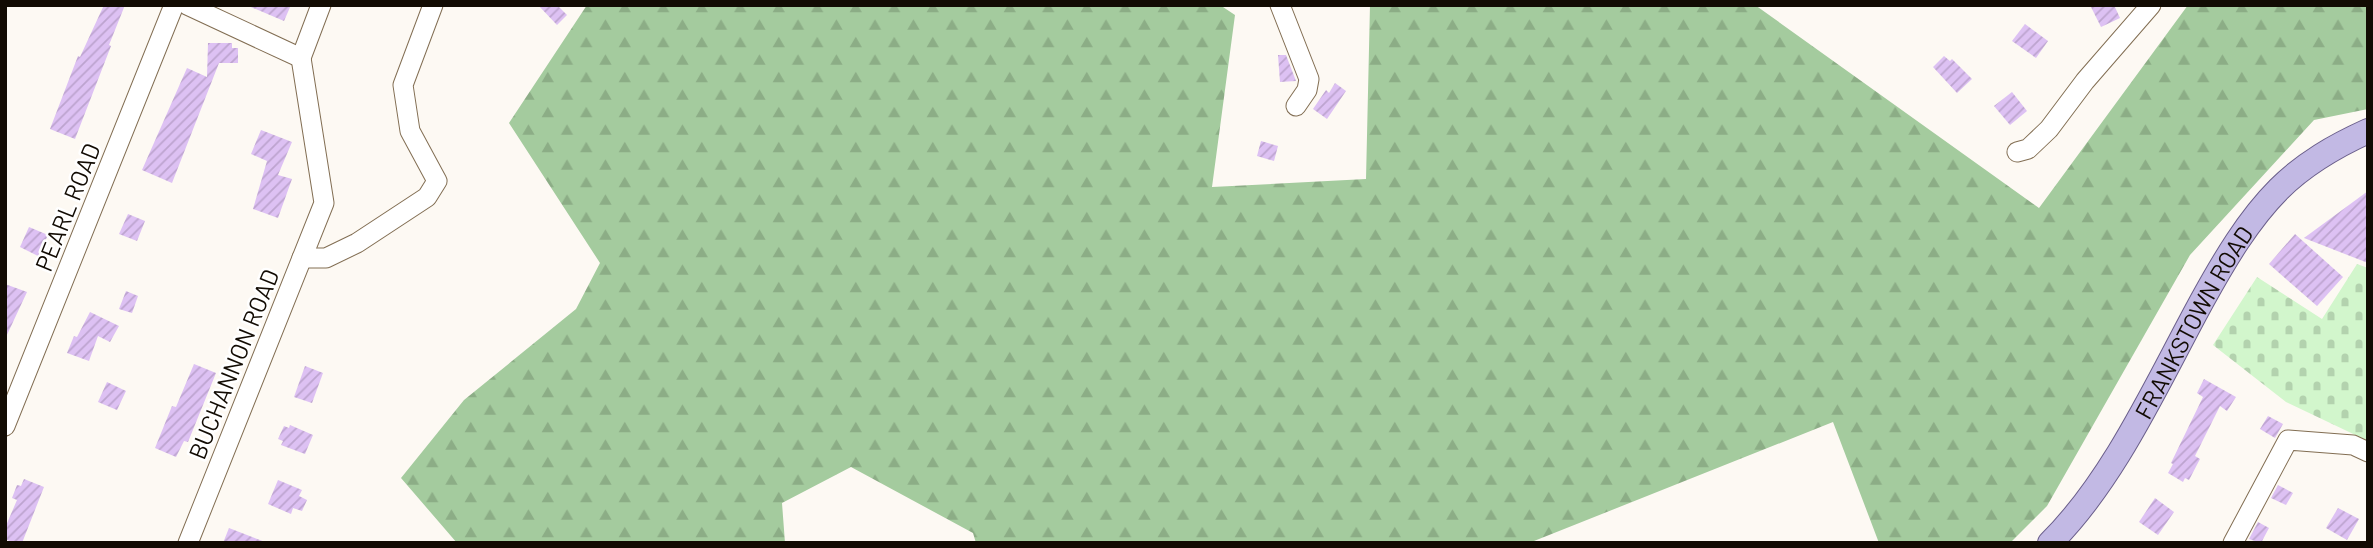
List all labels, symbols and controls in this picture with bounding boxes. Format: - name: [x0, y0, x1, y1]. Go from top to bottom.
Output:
- street label: PEARL ROAD: [28, 139, 106, 275]
- street label: FRANKSTOWN ROAD: [2128, 220, 2258, 424]
- street label: BUCHANNON ROAD: [182, 265, 284, 463]

